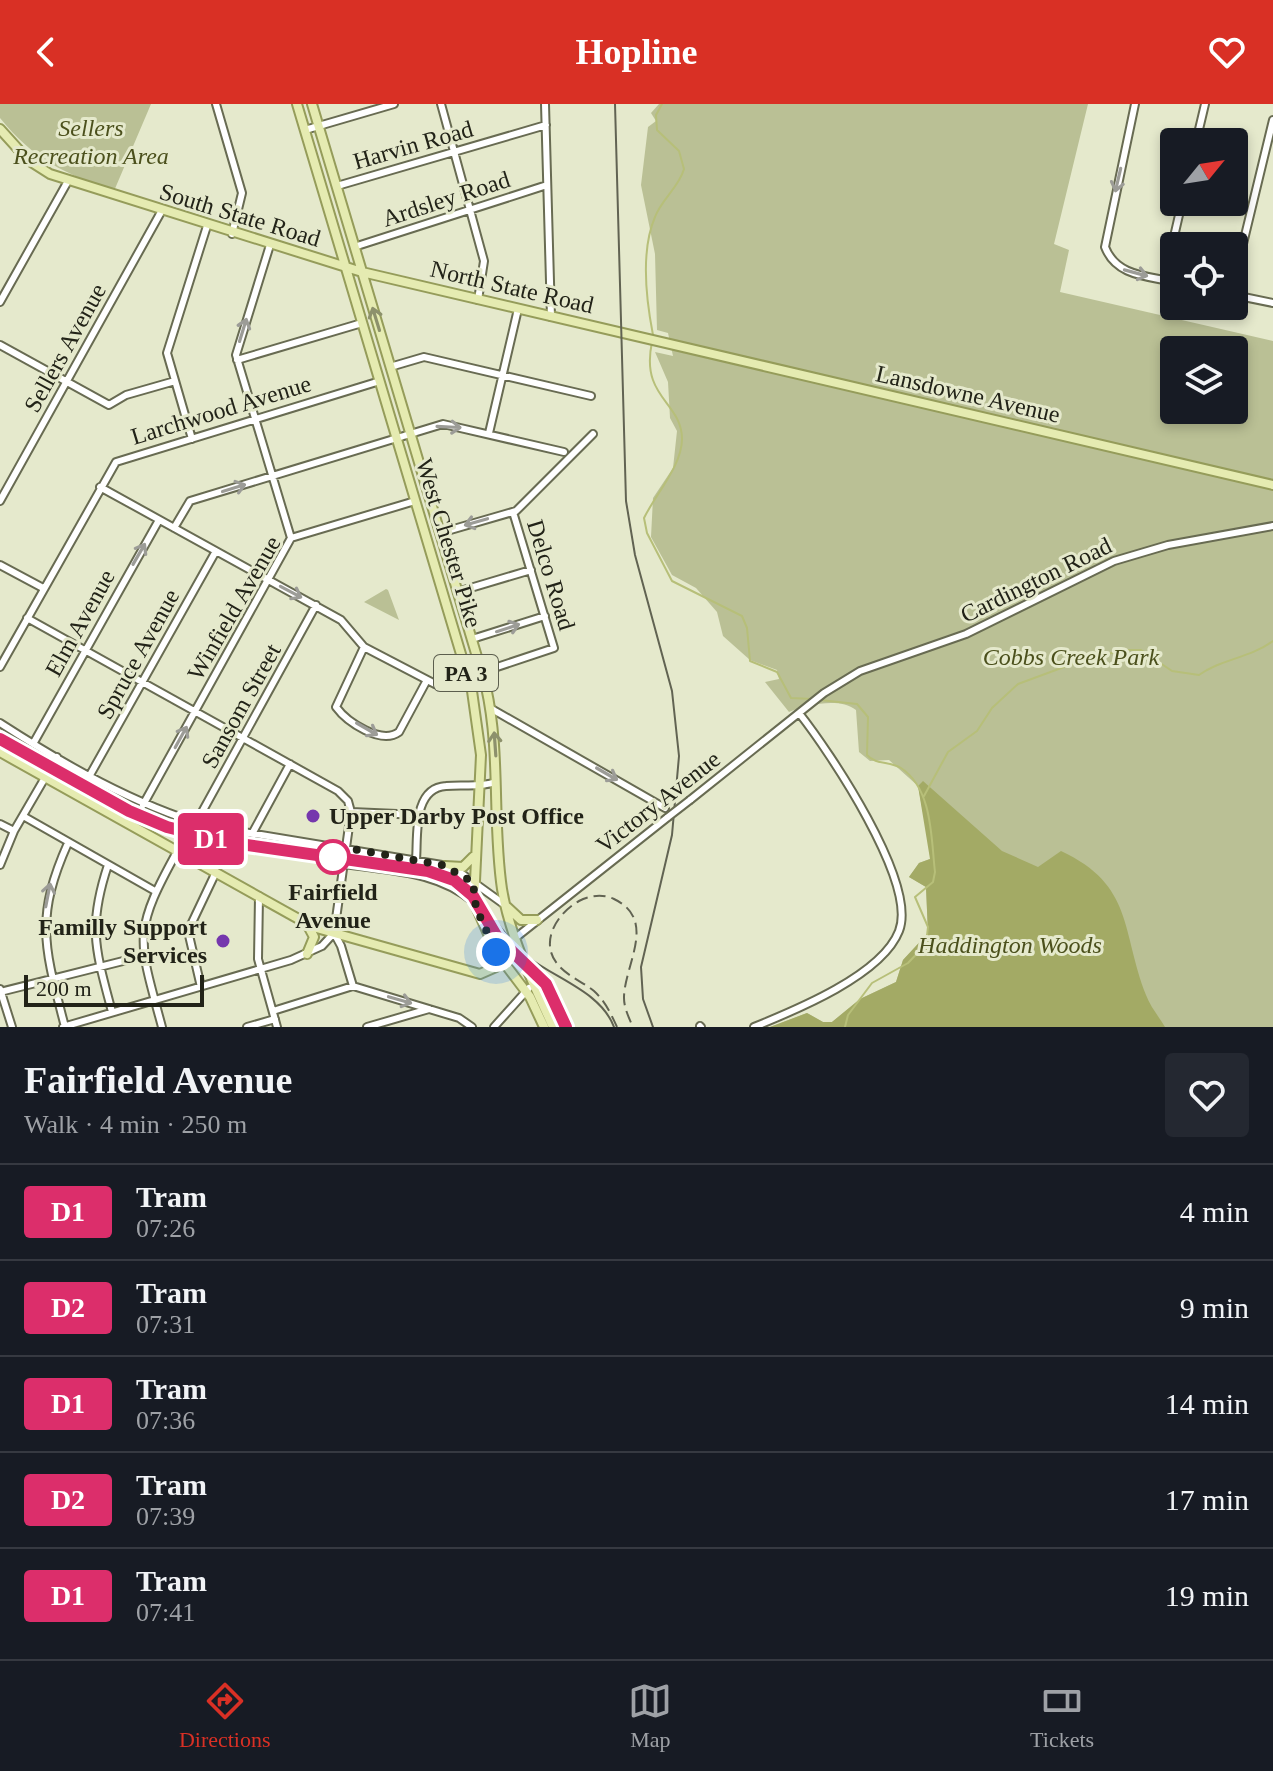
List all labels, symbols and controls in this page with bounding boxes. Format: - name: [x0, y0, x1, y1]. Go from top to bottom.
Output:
- icon: back: [24, 30, 68, 74]
- icon: heart: [1205, 30, 1249, 74]
- text: Hopline: [575, 32, 698, 72]
- park label: Sellers Recreation Area: [12, 115, 169, 169]
- street label: Harvin Road: [350, 116, 476, 174]
- north arrow: [1160, 128, 1248, 216]
- map controls: [1160, 128, 1248, 424]
- street label: Ardsley Road: [379, 166, 513, 232]
- one-way arrow: [1109, 167, 1124, 192]
- street label: South State Road: [157, 178, 323, 252]
- button: locate: [1160, 232, 1248, 320]
- street label: North State Road: [428, 256, 596, 318]
- one-way arrow: [1123, 266, 1149, 281]
- street label: Sellers Avenue: [19, 279, 111, 417]
- one-way arrow: [368, 307, 383, 333]
- one-way arrow: [236, 317, 251, 343]
- button: layers: [1160, 336, 1248, 424]
- street label: Lansdowne Avenue: [873, 360, 1063, 428]
- street label: Larchwood Avenue: [128, 370, 314, 450]
- one-way arrow: [435, 420, 462, 435]
- street label: West Chester Pike: [411, 455, 487, 631]
- one-way arrow: [221, 479, 246, 494]
- one-way arrow: [464, 516, 490, 531]
- street label: Delco Road: [522, 517, 580, 633]
- street label: Winfield Avenue: [182, 531, 286, 685]
- street label: Cardington Road: [956, 532, 1116, 628]
- one-way arrow: [131, 543, 147, 566]
- street label: Elm Avenue: [40, 565, 120, 681]
- street label: Spruce Avenue: [92, 585, 184, 723]
- one-way arrow: [279, 585, 303, 601]
- one-way arrow: [495, 620, 520, 634]
- street label: Sansom Street: [196, 639, 286, 773]
- park label: Cobbs Creek Park: [983, 644, 1160, 670]
- road number: PA 3: [434, 655, 498, 691]
- one-way arrow: [355, 721, 378, 737]
- one-way arrow: [174, 726, 189, 750]
- one-way arrow: [487, 731, 502, 758]
- street label: Victory Avenue: [591, 746, 725, 858]
- one-way arrow: [594, 767, 618, 782]
- place label: Upper Darby Post Office: [329, 803, 584, 829]
- marker: Upper Darby Post Office: [304, 807, 322, 825]
- line badge: D1: [175, 813, 247, 865]
- text: D1: [194, 823, 228, 854]
- marker: Fairfield Avenue: [316, 840, 350, 874]
- place label: Fairfield Avenue: [288, 879, 378, 933]
- one-way arrow: [41, 883, 56, 909]
- place label: Familly Support Services: [38, 914, 207, 968]
- marker: Familly Support Services: [214, 932, 232, 950]
- your location: [476, 932, 516, 972]
- park label: Haddington Woods: [917, 932, 1102, 958]
- scale bar: [24, 971, 204, 1007]
- text: 200 m: [36, 976, 92, 1001]
- one-way arrow: [387, 994, 412, 1008]
- button: heart: [1165, 1053, 1249, 1137]
- text: Fairfield Avenue: [24, 1059, 292, 1101]
- text: Walk · 4 min · 250 m: [24, 1110, 247, 1139]
- text: Tram: [136, 1180, 207, 1213]
- text: 4 min: [1180, 1195, 1249, 1228]
- text: D1: [51, 1196, 85, 1227]
- text: 07:26: [136, 1214, 195, 1243]
- text: Tram: [136, 1276, 207, 1309]
- text: 9 min: [1180, 1291, 1249, 1324]
- text: D2: [51, 1292, 85, 1323]
- text: 07:31: [136, 1310, 195, 1339]
- text: Tram: [136, 1372, 207, 1405]
- text: 14 min: [1165, 1387, 1249, 1420]
- text: D1: [51, 1388, 85, 1419]
- text: 07:36: [136, 1406, 195, 1435]
- text: Tram: [136, 1468, 207, 1501]
- text: 17 min: [1165, 1483, 1249, 1516]
- text: D2: [51, 1484, 85, 1515]
- text: 07:39: [136, 1502, 195, 1531]
- text: Tram: [136, 1564, 207, 1597]
- text: 19 min: [1165, 1579, 1249, 1612]
- text: D1: [51, 1580, 85, 1611]
- text: 07:41: [136, 1598, 195, 1627]
- tab: Directions: [179, 1679, 271, 1753]
- tab: Map: [628, 1679, 672, 1753]
- tab: Tickets: [1030, 1679, 1094, 1753]

